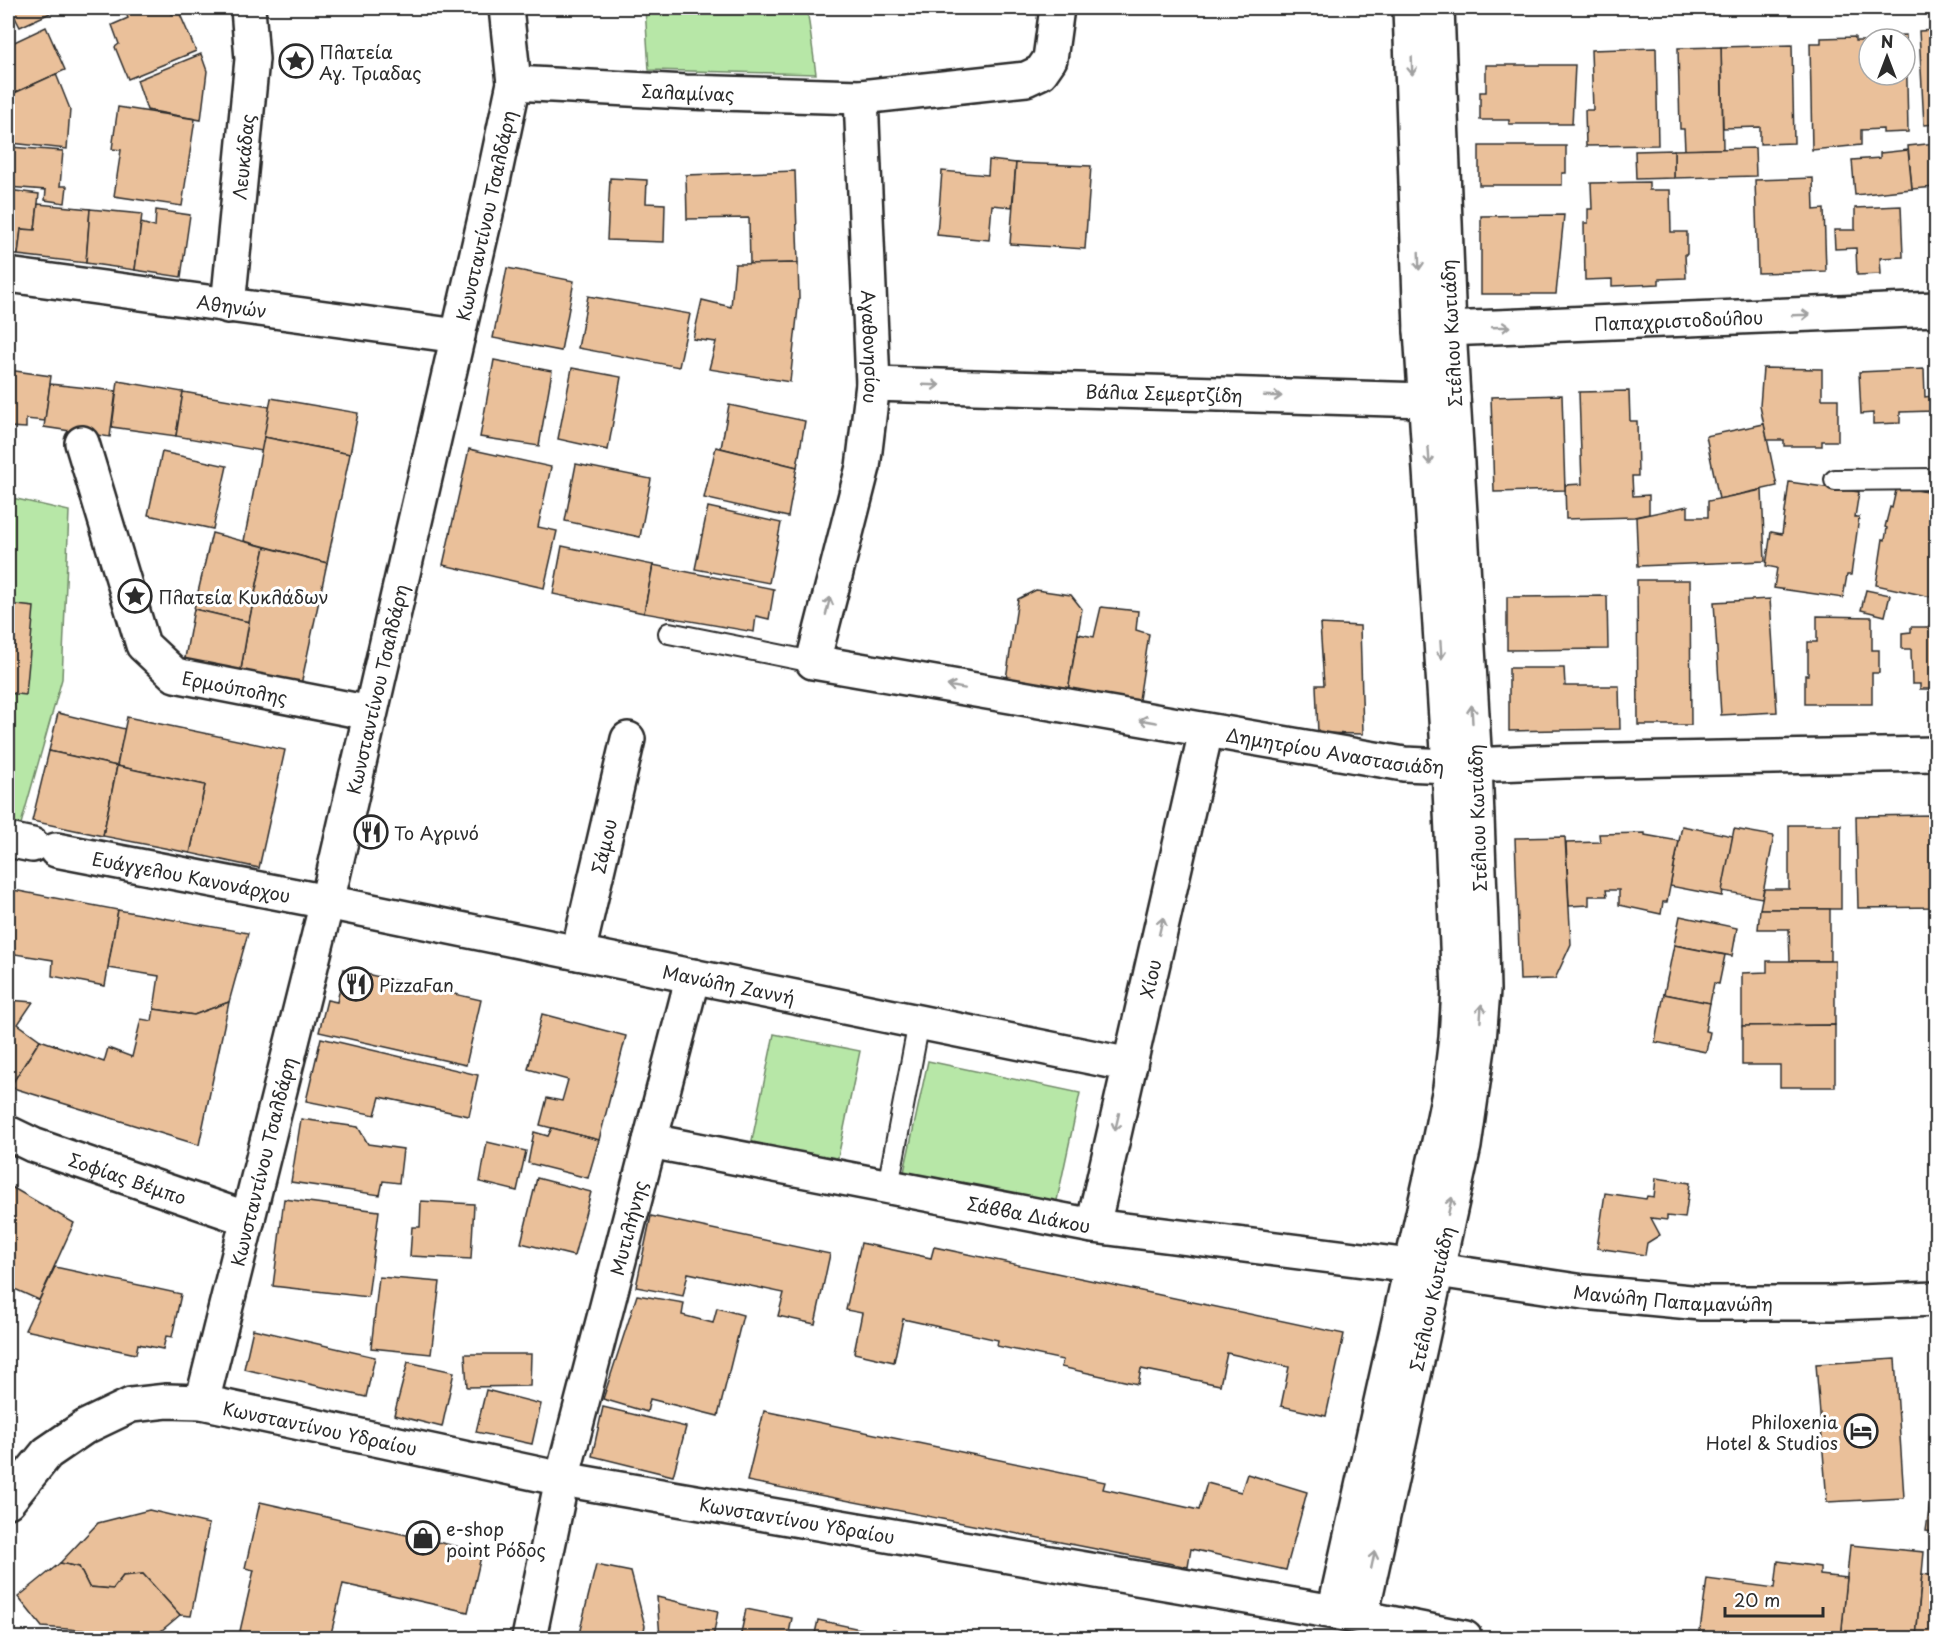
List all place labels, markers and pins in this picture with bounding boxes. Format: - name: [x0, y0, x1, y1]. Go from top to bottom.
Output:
- place label: Πλατεία Αγ. Τριαδας: [319, 38, 422, 86]
- place icon: Πλατεία Αγ. Τριαδας: [278, 43, 314, 79]
- place icon: Πλατεία Κυκλάδων: [117, 578, 153, 614]
- place label: Πλατεία Κυκλάδων: [158, 583, 329, 610]
- restaurant icon: Το Αγρινό: [353, 814, 389, 850]
- place label: Το Αγρινό: [394, 819, 479, 846]
- restaurant icon: PizzaFan: [338, 966, 374, 1002]
- place label: PizzaFan: [379, 971, 454, 998]
- place label: Philoxenia Hotel & Studios: [1706, 1408, 1838, 1456]
- hotel icon: Philoxenia Hotel & Studios: [1843, 1413, 1879, 1449]
- place label: e-shop point Ρόδος: [446, 1515, 546, 1563]
- shop icon: e-shop point Ρόδος: [405, 1520, 441, 1556]

